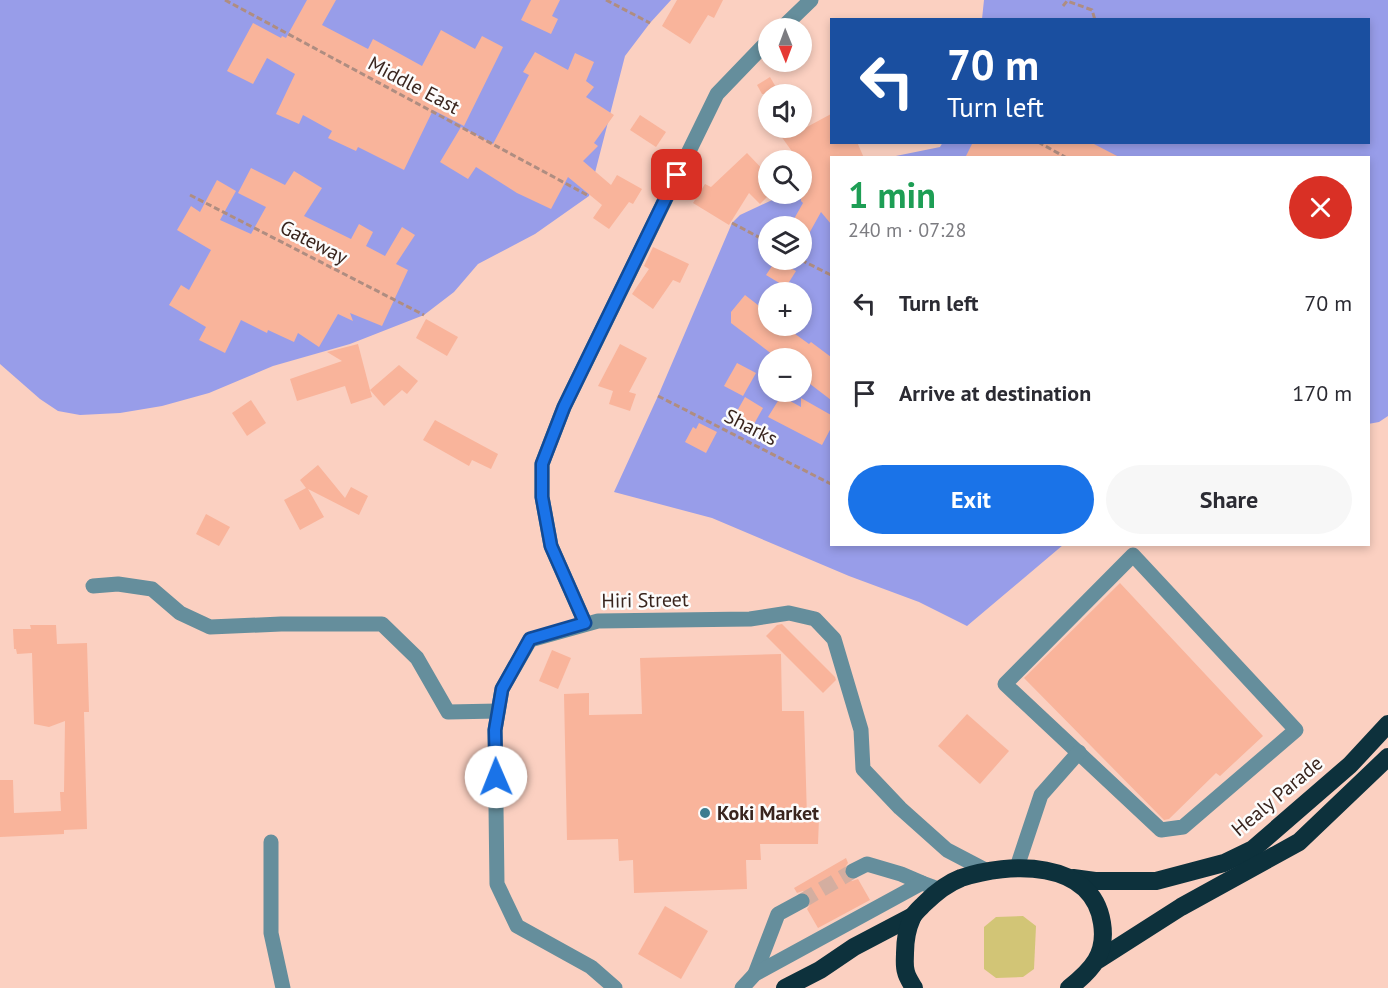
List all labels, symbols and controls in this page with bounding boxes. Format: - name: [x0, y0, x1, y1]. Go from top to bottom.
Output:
- north arrow: [758, 18, 812, 72]
- map controls: [758, 18, 812, 402]
- text: 70 m: [947, 37, 1039, 92]
- icon: left: [848, 42, 926, 120]
- street label: Middle East: [364, 50, 464, 120]
- button: sound: [758, 84, 812, 138]
- text: Turn left: [947, 90, 1044, 124]
- pin: [651, 149, 702, 200]
- button: search: [758, 150, 812, 204]
- icon: arrive: [660, 158, 693, 191]
- text: 1 min: [848, 171, 936, 218]
- button: close: [1289, 176, 1352, 239]
- street label: Gateway: [276, 214, 353, 270]
- button: layers: [758, 216, 812, 270]
- text: 240 m · 07:28: [848, 217, 966, 243]
- button: +: [758, 282, 812, 336]
- icon: left: [848, 287, 881, 320]
- text: Turn left: [899, 289, 979, 317]
- text: 70 m: [1304, 289, 1352, 317]
- button: −: [758, 348, 812, 402]
- icon: arrive: [848, 377, 881, 410]
- text: Arrive at destination: [899, 379, 1091, 407]
- text: 170 m: [1292, 379, 1352, 407]
- street label: Sharks: [720, 403, 782, 451]
- button: Exit: [848, 465, 1094, 534]
- button: Share: [1106, 465, 1352, 534]
- street label: Hiri Street: [601, 586, 689, 614]
- position arrow: [464, 745, 528, 809]
- street label: Healy Parade: [1226, 750, 1328, 842]
- place label: Koki Market: [717, 800, 819, 826]
- marker: Koki Market: [698, 806, 712, 820]

